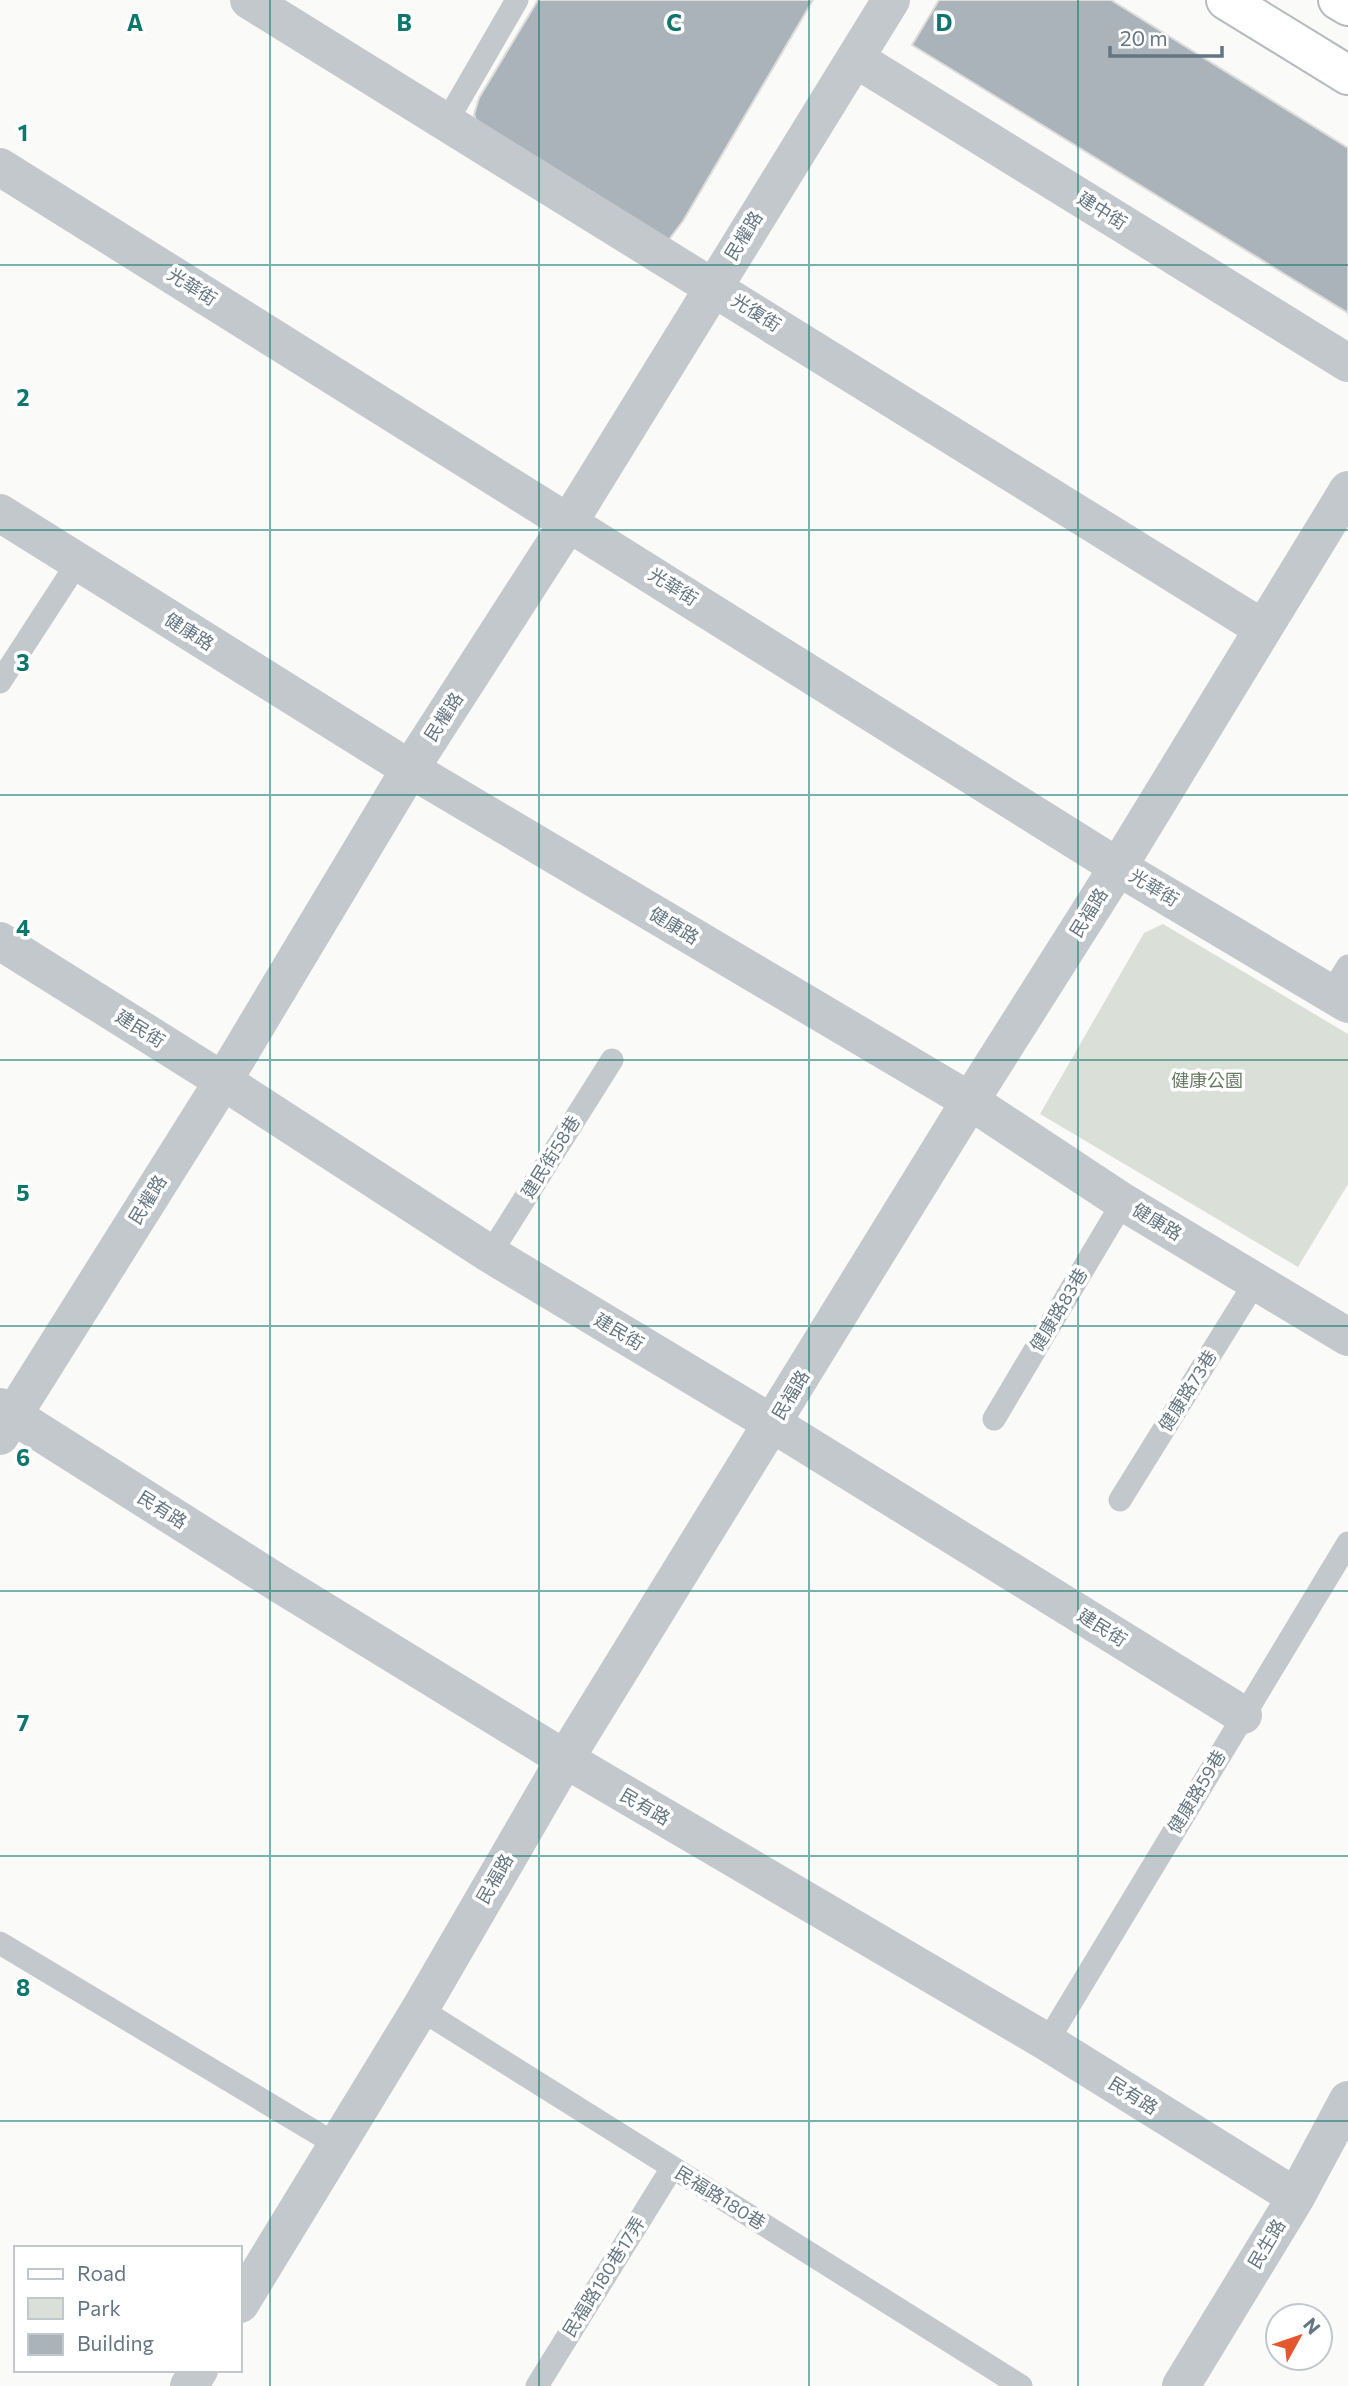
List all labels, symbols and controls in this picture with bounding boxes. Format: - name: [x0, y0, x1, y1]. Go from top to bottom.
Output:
- text: A: [127, 8, 144, 36]
- text: B: [396, 8, 412, 36]
- text: C: [666, 8, 682, 36]
- text: D: [936, 8, 953, 36]
- scale bar: [1110, 14, 1222, 58]
- text: 20 m: [1120, 25, 1168, 50]
- text: 1: [18, 118, 28, 146]
- street label: 建中街: [1074, 187, 1131, 234]
- street label: 民權路: [720, 207, 767, 264]
- street label: 光華街: [164, 263, 221, 310]
- street label: 光復街: [728, 289, 785, 336]
- text: 2: [16, 383, 30, 411]
- street label: 光華街: [645, 563, 702, 610]
- street label: 健康路: [161, 608, 218, 655]
- text: 3: [16, 648, 30, 676]
- street label: 民權路: [419, 688, 467, 745]
- street label: 光華街: [1126, 864, 1183, 910]
- street label: 民福路: [1065, 884, 1112, 941]
- street label: 健康路: [646, 902, 703, 948]
- text: 4: [16, 913, 30, 941]
- street label: 建民街: [112, 1005, 169, 1052]
- park label: 健康公園: [1171, 1069, 1243, 1091]
- street label: 建民街58巷: [516, 1111, 584, 1202]
- street label: 民權路: [124, 1171, 171, 1228]
- text: 5: [16, 1178, 30, 1206]
- street label: 健康路: [1129, 1198, 1186, 1244]
- street label: 健康路83巷: [1025, 1264, 1092, 1355]
- street label: 建民街: [591, 1308, 648, 1354]
- street label: 健康路73巷: [1154, 1346, 1221, 1435]
- street label: 民福路: [767, 1366, 813, 1423]
- text: 6: [16, 1443, 30, 1471]
- street label: 民有路: [134, 1486, 191, 1533]
- street label: 建民街: [1074, 1604, 1131, 1651]
- text: 7: [17, 1708, 29, 1736]
- street label: 健康路59巷: [1163, 1746, 1230, 1837]
- street label: 民有路: [617, 1783, 674, 1829]
- street label: 民福路: [471, 1850, 517, 1907]
- text: 8: [16, 1973, 30, 2001]
- street label: 民有路: [1105, 2072, 1162, 2119]
- street label: 民福路180巷: [671, 2161, 770, 2234]
- street label: 民福路180巷17弄: [557, 2212, 649, 2341]
- street label: 民生路: [1243, 2215, 1289, 2272]
- legend: [14, 2246, 242, 2372]
- text: Road: [77, 2260, 126, 2285]
- text: Park: [77, 2295, 121, 2320]
- north arrow: [1264, 2302, 1334, 2372]
- text: N: [1299, 2313, 1326, 2339]
- text: Building: [77, 2330, 154, 2355]

